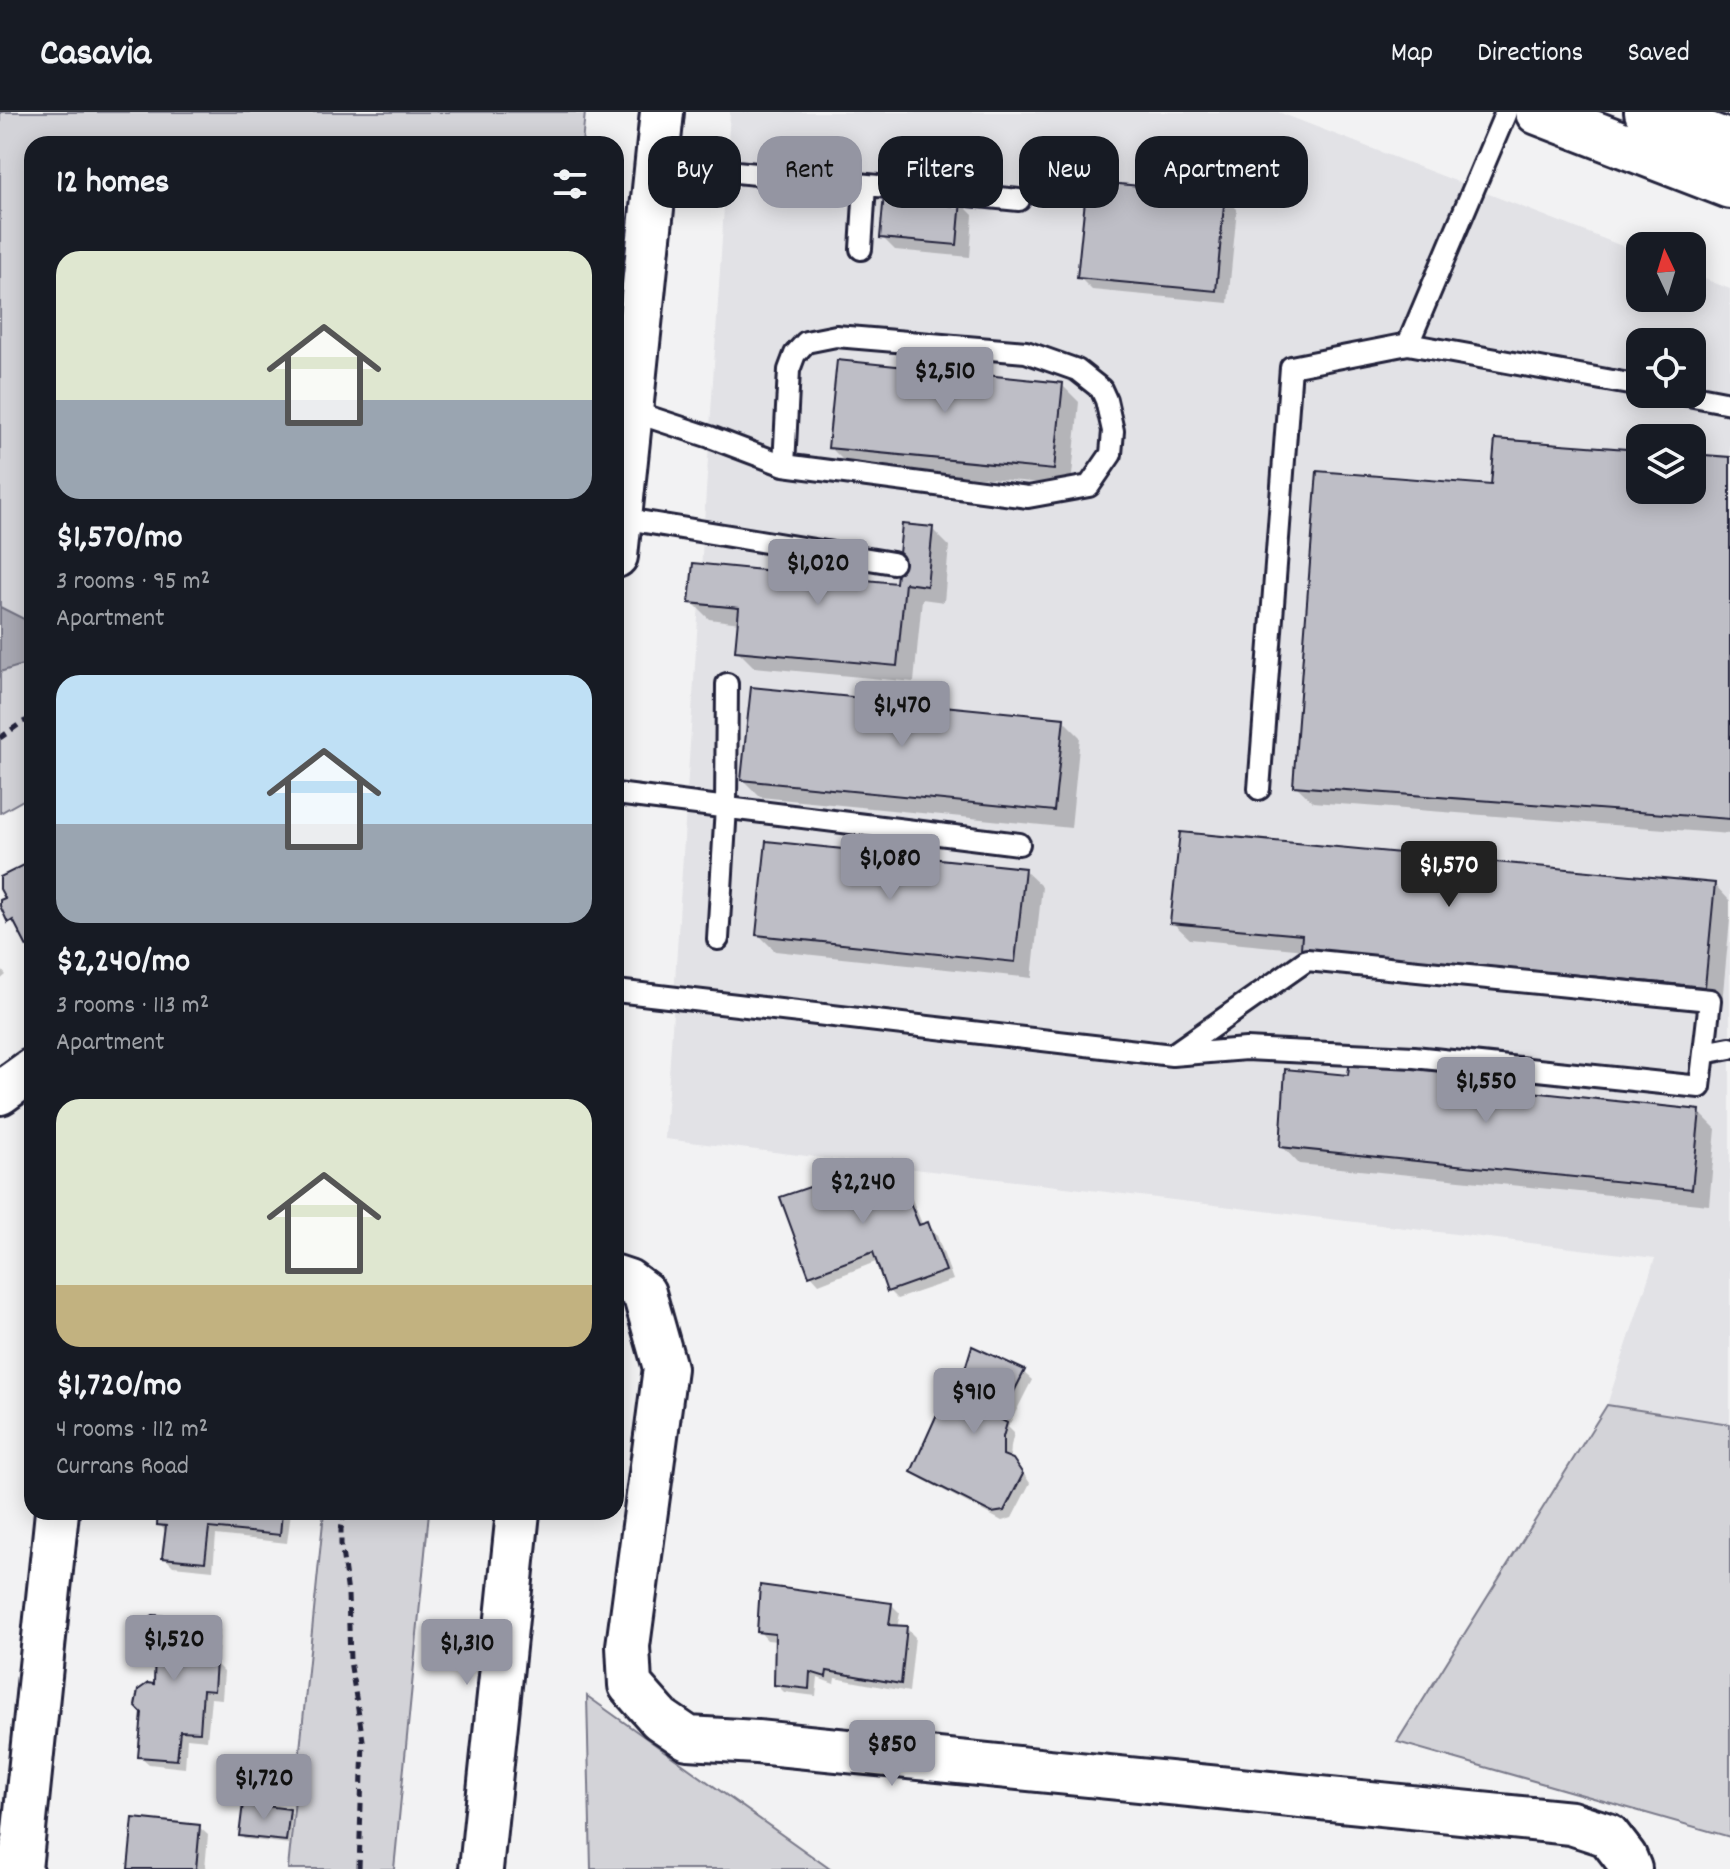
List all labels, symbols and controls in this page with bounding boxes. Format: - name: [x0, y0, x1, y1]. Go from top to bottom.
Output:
- text: Casavia: [40, 28, 151, 83]
- text: Map: [1391, 35, 1433, 75]
- text: Directions: [1477, 35, 1583, 75]
- text: Saved: [1627, 35, 1690, 75]
- chip: Buy: [648, 136, 741, 208]
- chip: Rent: [757, 136, 862, 208]
- chip: Filters: [878, 136, 1003, 208]
- chip: New: [1019, 136, 1119, 208]
- chip: Apartment: [1135, 136, 1308, 208]
- text: 12 homes: [56, 160, 169, 209]
- icon: filters: [548, 162, 592, 206]
- north arrow: [1626, 232, 1706, 312]
- map controls: [1626, 232, 1706, 504]
- icon: home: [252, 303, 396, 447]
- button: locate: [1626, 328, 1706, 408]
- pin: $2,510: [880, 347, 1010, 415]
- text: $2,510: [914, 354, 976, 391]
- button: layers: [1626, 424, 1706, 504]
- text: $1,570/mo: [56, 515, 183, 564]
- pin: $1,020: [753, 539, 883, 607]
- text: $1,020: [786, 546, 850, 583]
- text: 3 rooms · 95 m²: [56, 564, 210, 601]
- text: Apartment: [56, 601, 165, 638]
- pin: $1,470: [837, 681, 967, 749]
- text: $1,470: [873, 688, 931, 725]
- icon: home: [252, 727, 396, 871]
- pin: $1,080: [825, 834, 955, 902]
- text: $1,080: [859, 841, 921, 878]
- pin: $1,570: [1384, 841, 1514, 909]
- text: $1,570: [1419, 848, 1479, 885]
- text: $2,240/mo: [56, 939, 190, 988]
- text: 3 rooms · 113 m²: [56, 988, 209, 1025]
- text: Apartment: [56, 1025, 165, 1062]
- pin: $1,550: [1421, 1057, 1551, 1125]
- text: $1,550: [1455, 1064, 1517, 1101]
- icon: home: [252, 1151, 396, 1295]
- pin: $2,240: [798, 1158, 928, 1226]
- text: $2,240: [830, 1165, 896, 1202]
- text: $1,720/mo: [56, 1363, 182, 1412]
- pin: $910: [927, 1368, 1021, 1436]
- text: $910: [952, 1375, 996, 1412]
- text: 4 rooms · 112 m²: [56, 1412, 208, 1449]
- text: Currans Road: [56, 1449, 189, 1486]
- pin: $1,520: [109, 1615, 239, 1683]
- pin: $1,310: [402, 1619, 532, 1687]
- text: $1,520: [143, 1622, 205, 1659]
- text: $1,310: [439, 1626, 495, 1663]
- pin: $850: [845, 1720, 939, 1788]
- text: $850: [867, 1727, 917, 1764]
- pin: $1,720: [199, 1754, 329, 1822]
- text: $1,720: [234, 1761, 294, 1798]

